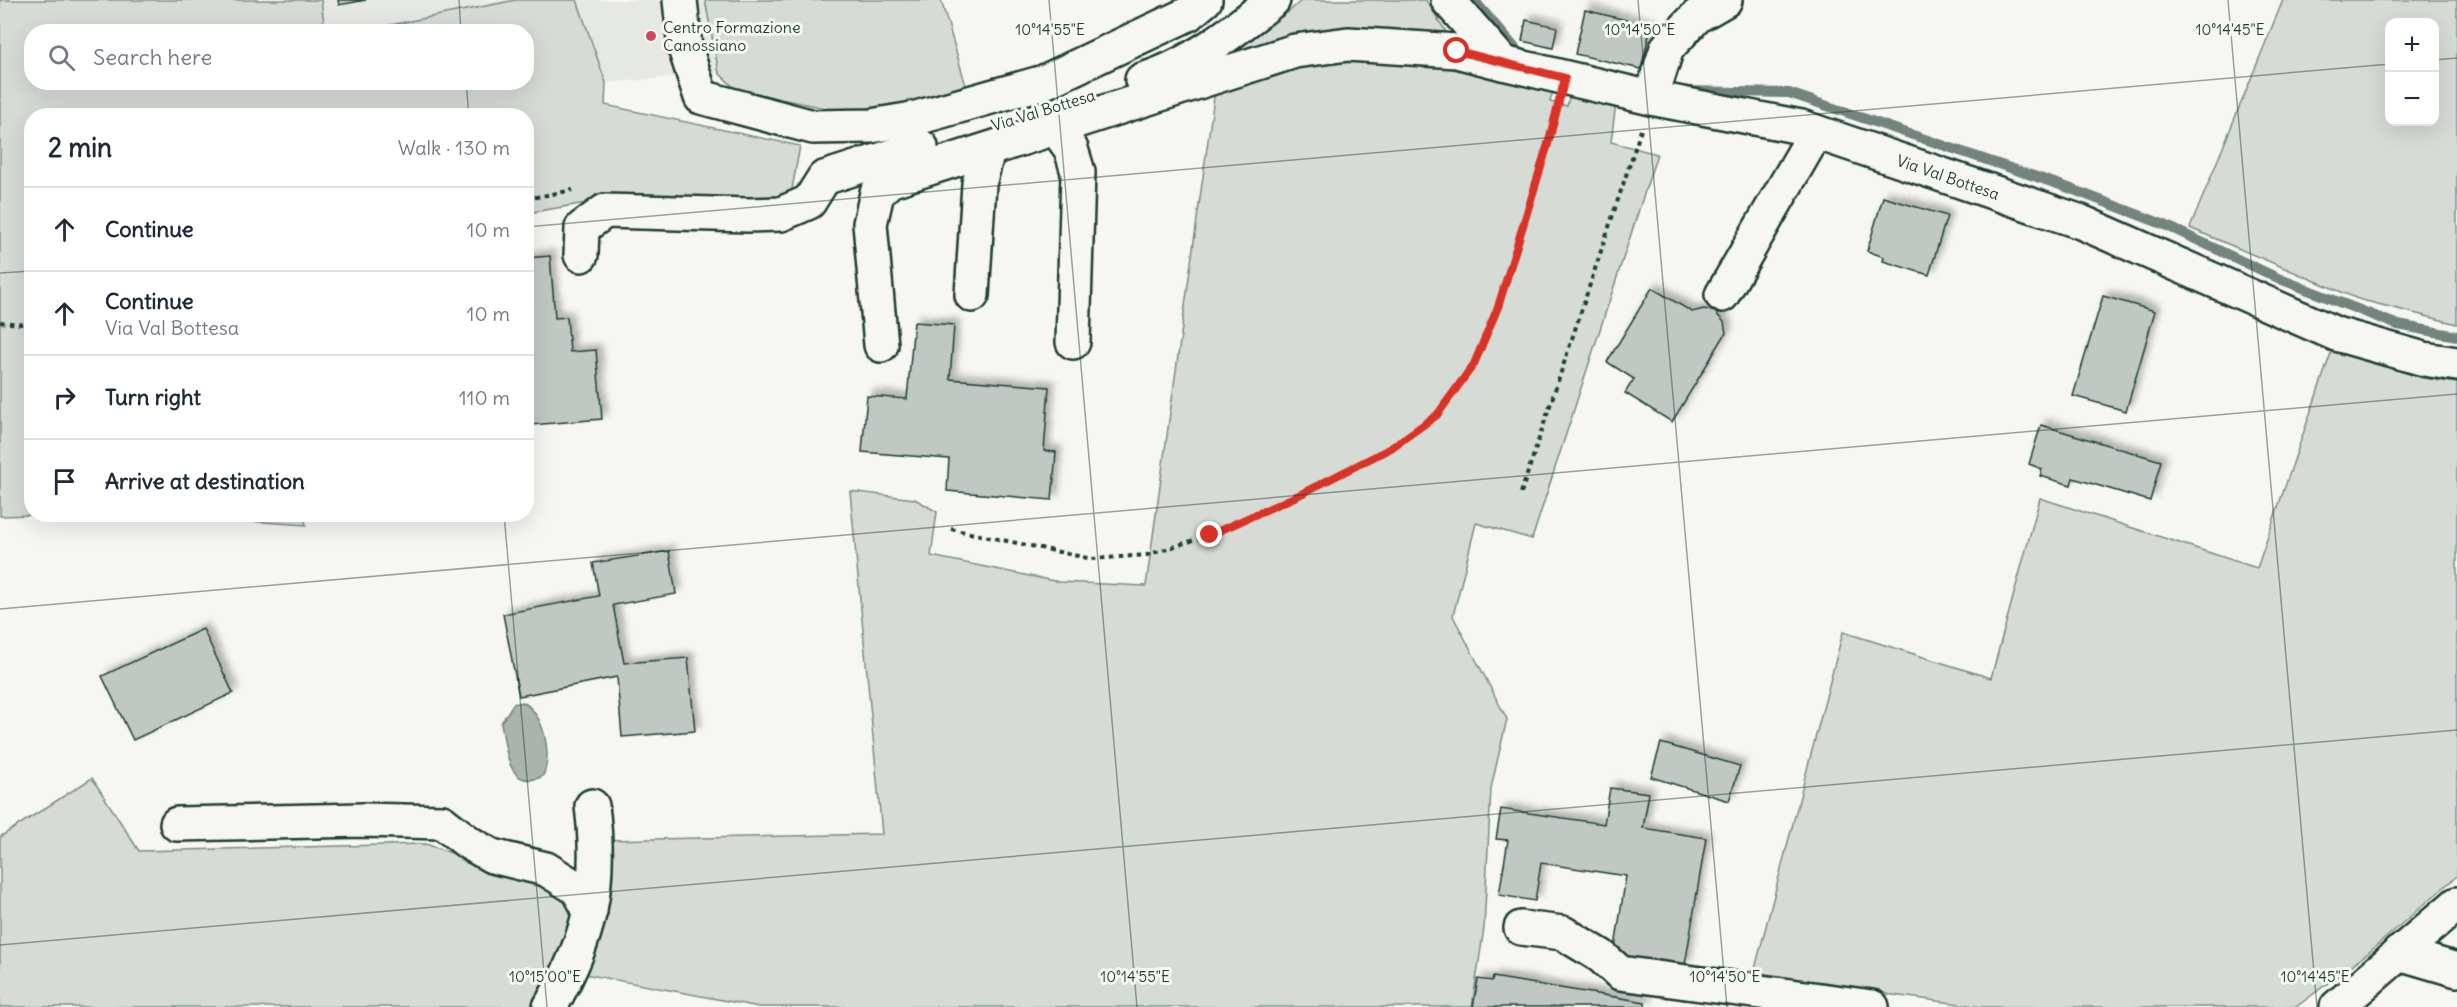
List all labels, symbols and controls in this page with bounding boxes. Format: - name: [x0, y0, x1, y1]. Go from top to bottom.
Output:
- place label: Centro Formazione Canossiano: [663, 17, 801, 55]
- map controls: [2385, 18, 2439, 126]
- button: +: [2385, 18, 2439, 72]
- text: 10°14'55"E: [1015, 20, 1085, 39]
- text: 10°14'50"E: [1605, 20, 1676, 39]
- text: 10°14'45"E: [2195, 20, 2265, 39]
- search box: [24, 24, 534, 90]
- marker: Centro Formazione Canossiano: [644, 29, 658, 43]
- route start: [1443, 37, 1469, 63]
- icon: search: [45, 41, 78, 74]
- text: Search here: [93, 43, 212, 71]
- button: −: [2385, 72, 2439, 126]
- street label: Via Val Bottesa: [989, 85, 1097, 135]
- text: 2 min: [48, 131, 112, 164]
- text: Walk · 130 m: [398, 135, 510, 160]
- street label: Via Val Bottesa: [1894, 150, 2002, 204]
- icon: ahead: [48, 213, 81, 246]
- text: Continue: [105, 215, 194, 243]
- text: 10 m: [467, 217, 510, 242]
- text: Continue: [105, 287, 194, 315]
- icon: ahead: [48, 297, 81, 330]
- text: 10 m: [467, 301, 510, 326]
- text: Via Val Bottesa: [105, 315, 239, 340]
- icon: right: [48, 381, 81, 414]
- text: Turn right: [105, 383, 201, 411]
- text: 110 m: [459, 385, 510, 410]
- icon: arrive: [48, 465, 81, 498]
- text: Arrive at destination: [105, 467, 305, 495]
- route end: [1196, 521, 1222, 547]
- text: 10°15'00"E: [509, 967, 581, 986]
- text: 10°14'55"E: [1100, 967, 1170, 986]
- text: 10°14'50"E: [1690, 967, 1761, 986]
- text: 10°14'45"E: [2280, 967, 2350, 986]

